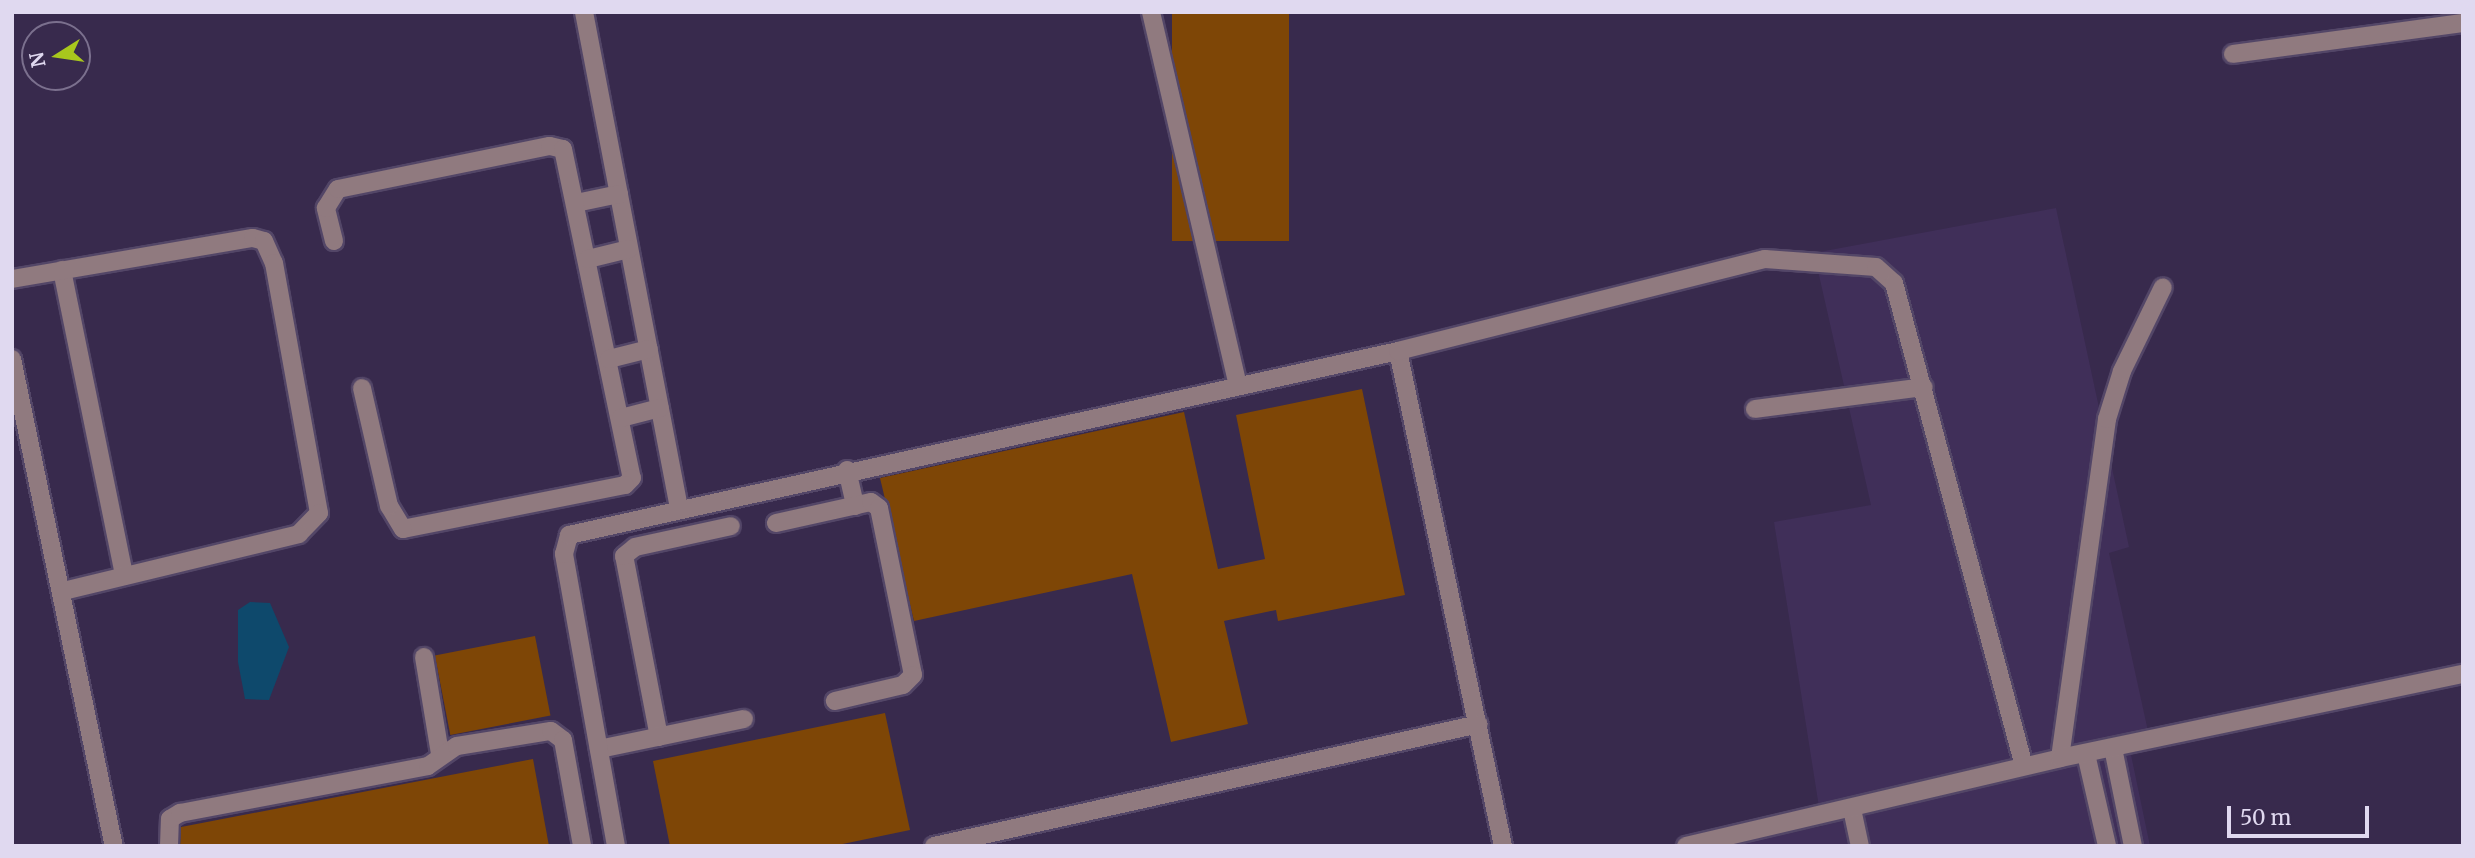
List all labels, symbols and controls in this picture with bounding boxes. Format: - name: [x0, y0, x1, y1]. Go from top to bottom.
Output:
- north arrow: [21, 21, 91, 91]
- text: N: [24, 50, 51, 70]
- scale bar: [2230, 792, 2372, 836]
- text: 50 m: [2240, 804, 2291, 831]

